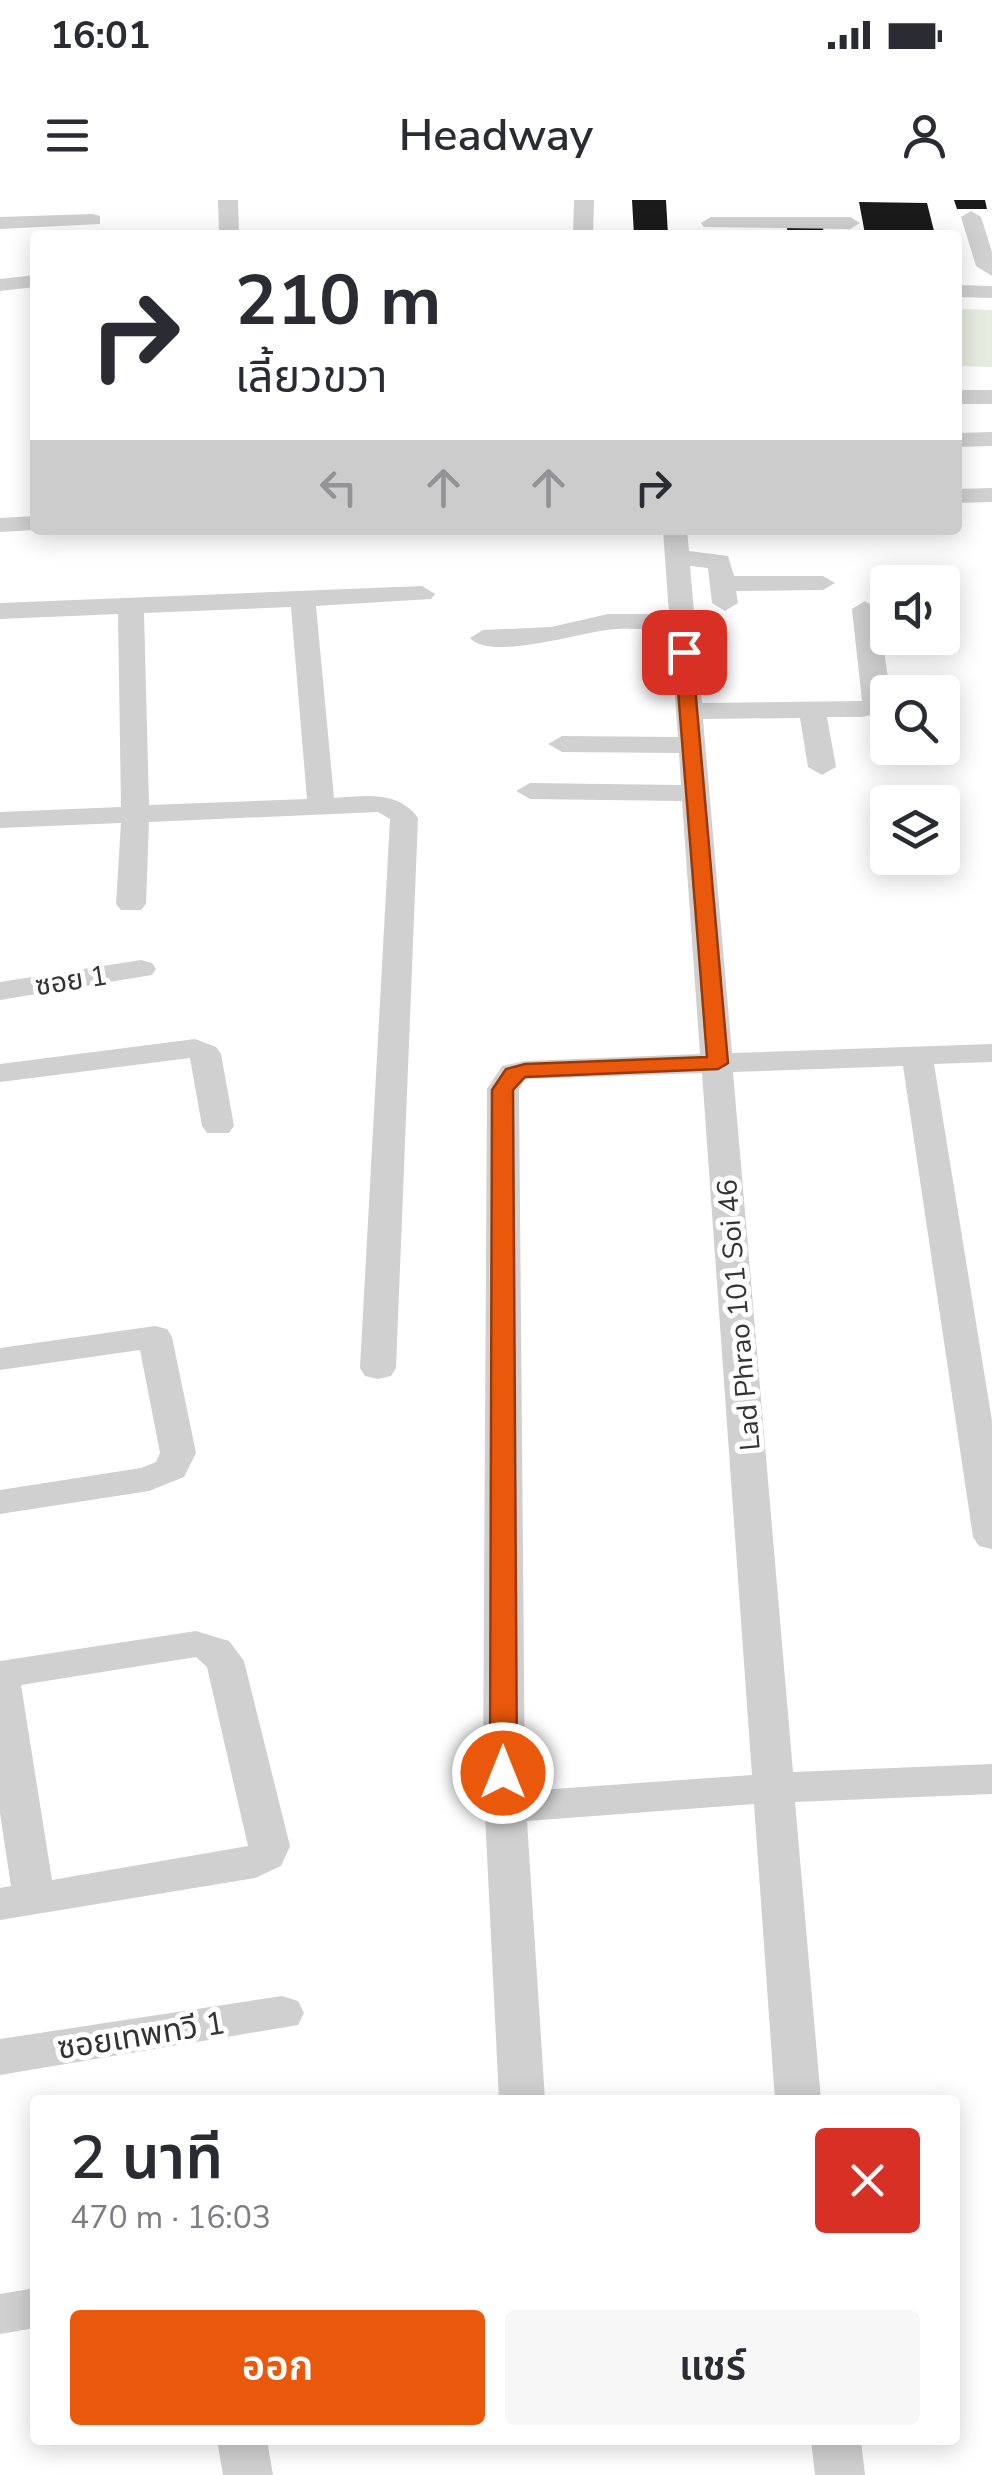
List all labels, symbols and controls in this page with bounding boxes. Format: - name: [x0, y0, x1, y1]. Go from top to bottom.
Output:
- text: 16:01: [50, 10, 151, 61]
- text: Headway: [399, 105, 593, 166]
- icon: menu: [40, 108, 95, 163]
- icon: person: [897, 108, 952, 163]
- text: 210 m: [235, 253, 441, 349]
- icon: right: [70, 270, 200, 400]
- text: เลี้ยวขวา: [235, 347, 387, 408]
- icon: left: [311, 460, 366, 515]
- icon: ahead: [416, 460, 471, 515]
- icon: ahead: [521, 460, 576, 515]
- icon: right: [626, 460, 681, 515]
- map controls: [870, 565, 960, 875]
- button: sound: [870, 565, 960, 655]
- pin: [642, 610, 727, 695]
- icon: arrive: [657, 625, 712, 680]
- button: search: [870, 675, 960, 765]
- button: layers: [870, 785, 960, 875]
- street label: ซอย 1: [32, 957, 110, 1005]
- street label: Lad Phrao 101 Soi 46: [708, 1178, 770, 1452]
- position arrow: [451, 1721, 555, 1825]
- street label: ซอยเทพทวี 1: [54, 2001, 228, 2070]
- text: 2 นาที: [70, 2117, 223, 2199]
- button: close: [815, 2128, 920, 2233]
- text: 470 m · 16:03: [70, 2196, 271, 2239]
- button: ออก: [70, 2310, 485, 2425]
- button: แชร์: [505, 2310, 920, 2425]

